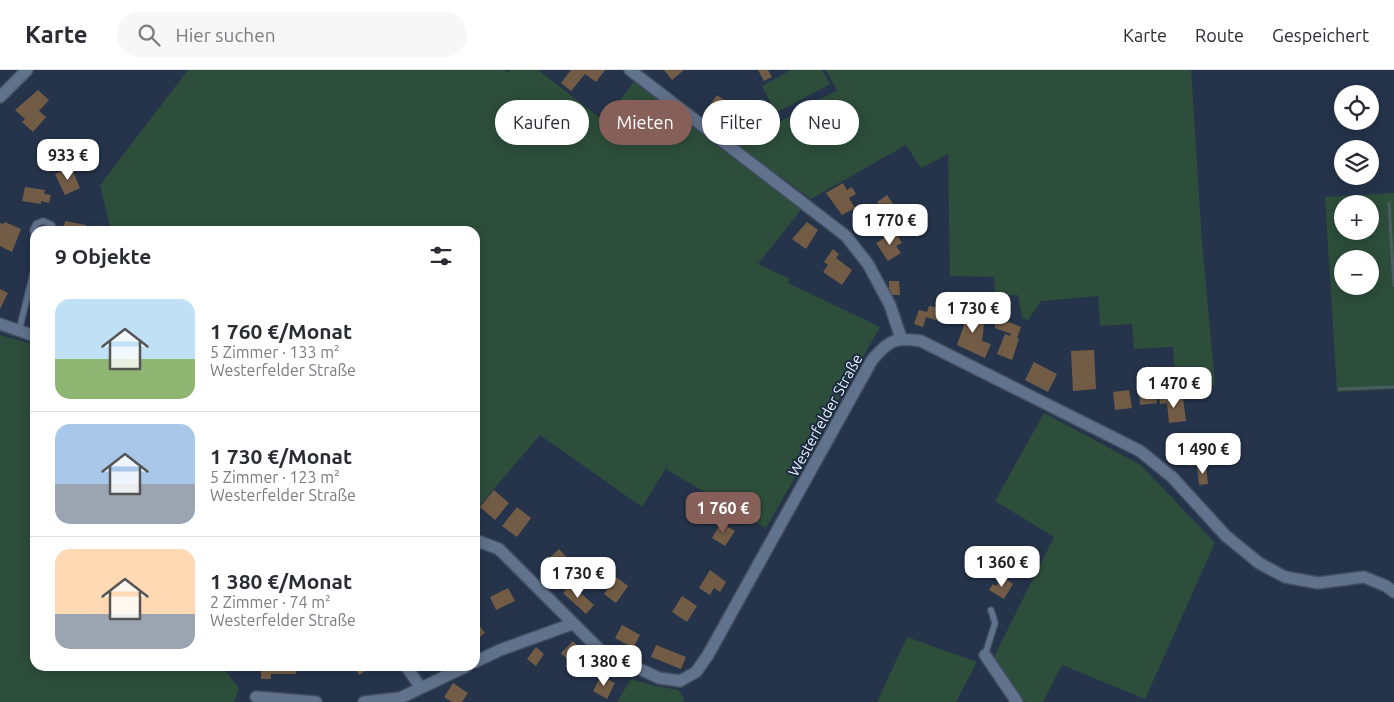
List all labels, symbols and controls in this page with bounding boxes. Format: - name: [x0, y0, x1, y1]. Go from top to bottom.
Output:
- search box: [117, 12, 467, 57]
- text: Karte: [25, 21, 87, 48]
- icon: search: [135, 21, 163, 49]
- text: Hier suchen: [175, 24, 276, 46]
- text: Karte: [1123, 25, 1167, 45]
- text: Route: [1195, 25, 1244, 45]
- text: Gespeichert: [1272, 25, 1369, 45]
- map controls: [1334, 85, 1379, 295]
- button: locate: [1334, 85, 1379, 130]
- chip: Kaufen: [495, 100, 589, 145]
- chip: Mieten: [599, 100, 692, 145]
- chip: Filter: [702, 100, 780, 145]
- chip: Neu: [790, 100, 859, 145]
- pin: 933 €: [33, 138, 103, 181]
- button: layers: [1334, 140, 1379, 185]
- text: 933 €: [48, 146, 88, 164]
- button: +: [1334, 195, 1379, 240]
- pin: 1 770 €: [844, 204, 936, 246]
- text: 1 770 €: [864, 211, 916, 229]
- icon: filters: [427, 242, 455, 270]
- text: 9 Objekte: [55, 244, 151, 268]
- button: −: [1334, 250, 1379, 295]
- pin: 1 730 €: [927, 292, 1019, 334]
- text: 1 730 €: [947, 299, 999, 317]
- icon: home: [95, 319, 155, 379]
- text: 1 760 €/Monat: [210, 319, 352, 343]
- text: 5 Zimmer · 133 m²: [210, 343, 340, 361]
- street label: Westerfelder Straße: [784, 351, 866, 479]
- text: Westerfelder Straße: [210, 361, 356, 379]
- pin: 1 470 €: [1128, 366, 1220, 409]
- text: 1 470 €: [1148, 374, 1200, 392]
- pin: 1 490 €: [1157, 432, 1249, 475]
- text: 1 490 €: [1177, 440, 1229, 458]
- icon: home: [95, 444, 155, 504]
- text: 1 730 €/Monat: [210, 444, 352, 468]
- text: 5 Zimmer · 123 m²: [210, 468, 340, 486]
- text: Westerfelder Straße: [210, 486, 356, 504]
- pin: 1 760 €: [677, 492, 769, 534]
- text: 1 760 €: [697, 499, 749, 517]
- pin: 1 360 €: [956, 546, 1048, 588]
- text: 1 360 €: [976, 553, 1028, 571]
- pin: 1 730 €: [532, 556, 624, 599]
- text: 1 730 €: [552, 564, 604, 582]
- icon: home: [95, 569, 155, 629]
- text: 1 380 €/Monat: [210, 569, 352, 593]
- text: 2 Zimmer · 74 m²: [210, 593, 331, 611]
- text: Westerfelder Straße: [210, 611, 356, 629]
- pin: 1 380 €: [558, 644, 650, 687]
- text: 1 380 €: [578, 652, 630, 670]

